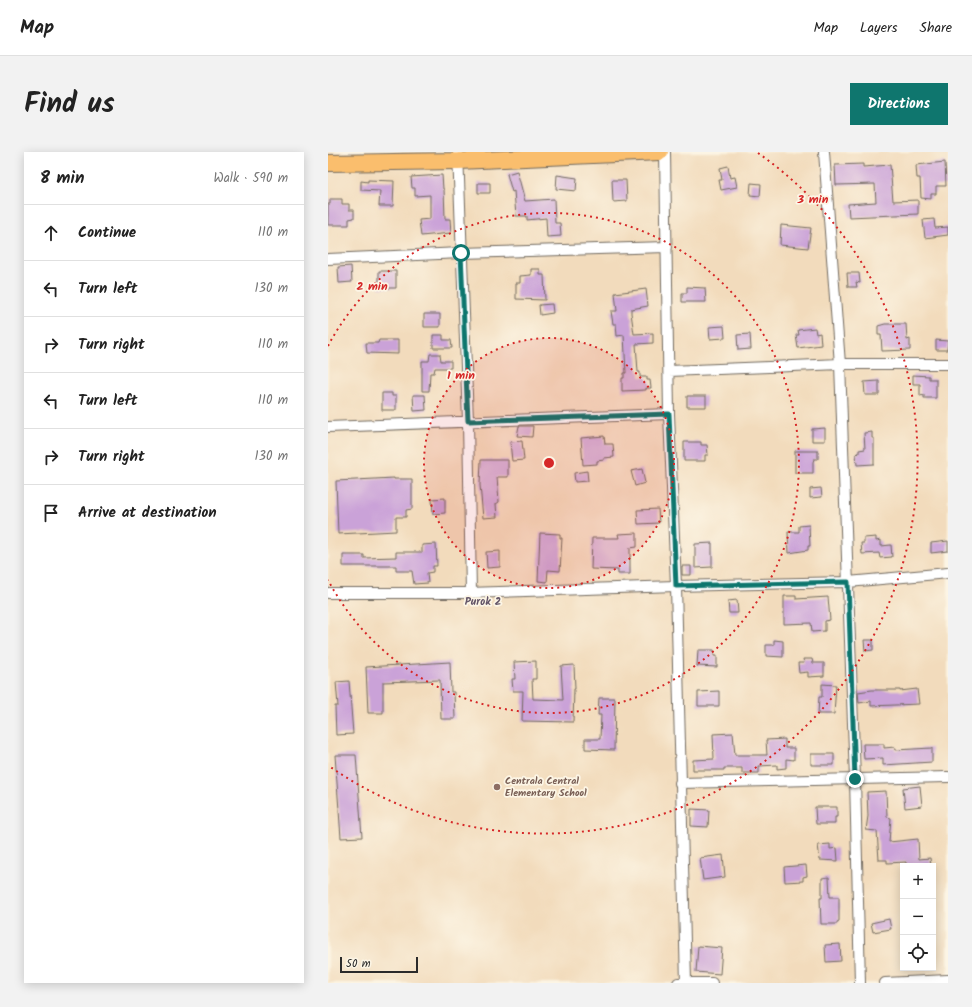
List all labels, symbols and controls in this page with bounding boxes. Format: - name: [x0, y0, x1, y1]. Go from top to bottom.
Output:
- text: Map: [20, 13, 54, 43]
- text: Map: [814, 17, 838, 39]
- text: Layers: [860, 17, 898, 39]
- text: Share: [920, 17, 952, 39]
- text: Find us: [24, 82, 115, 127]
- button: Directions: [850, 83, 948, 125]
- text: 8 min: [40, 165, 84, 192]
- text: Walk · 590 m: [214, 168, 288, 189]
- text: 3 min: [797, 190, 829, 209]
- text: Continue: [78, 221, 136, 245]
- icon: ahead: [40, 222, 62, 244]
- text: 110 m: [258, 222, 288, 243]
- route start: [452, 244, 470, 262]
- text: Turn left: [78, 277, 138, 301]
- text: 2 min: [356, 277, 388, 296]
- icon: left: [40, 278, 62, 300]
- text: 130 m: [254, 278, 288, 299]
- text: Turn right: [78, 333, 145, 357]
- icon: right: [40, 334, 62, 356]
- text: 110 m: [258, 334, 288, 355]
- text: 1 min: [447, 366, 475, 385]
- text: Turn left: [78, 389, 138, 413]
- icon: left: [40, 390, 62, 412]
- text: 110 m: [258, 390, 288, 411]
- text: Turn right: [78, 445, 145, 469]
- icon: right: [40, 446, 62, 468]
- text: 130 m: [254, 446, 288, 467]
- centre of rings: [542, 456, 556, 470]
- text: Arrive at destination: [78, 501, 217, 525]
- icon: arrive: [40, 502, 62, 524]
- district label: Purok 2: [465, 593, 501, 611]
- route end: [846, 770, 864, 788]
- place label: Centrala Central Elementary School: [505, 773, 587, 801]
- marker: Centrala Central Elementary School: [492, 782, 502, 792]
- map controls: [900, 863, 936, 971]
- button: +: [900, 863, 936, 899]
- button: −: [900, 899, 936, 935]
- button: locate: [900, 935, 936, 971]
- scale bar: [340, 955, 418, 974]
- text: 50 m: [346, 955, 371, 973]

